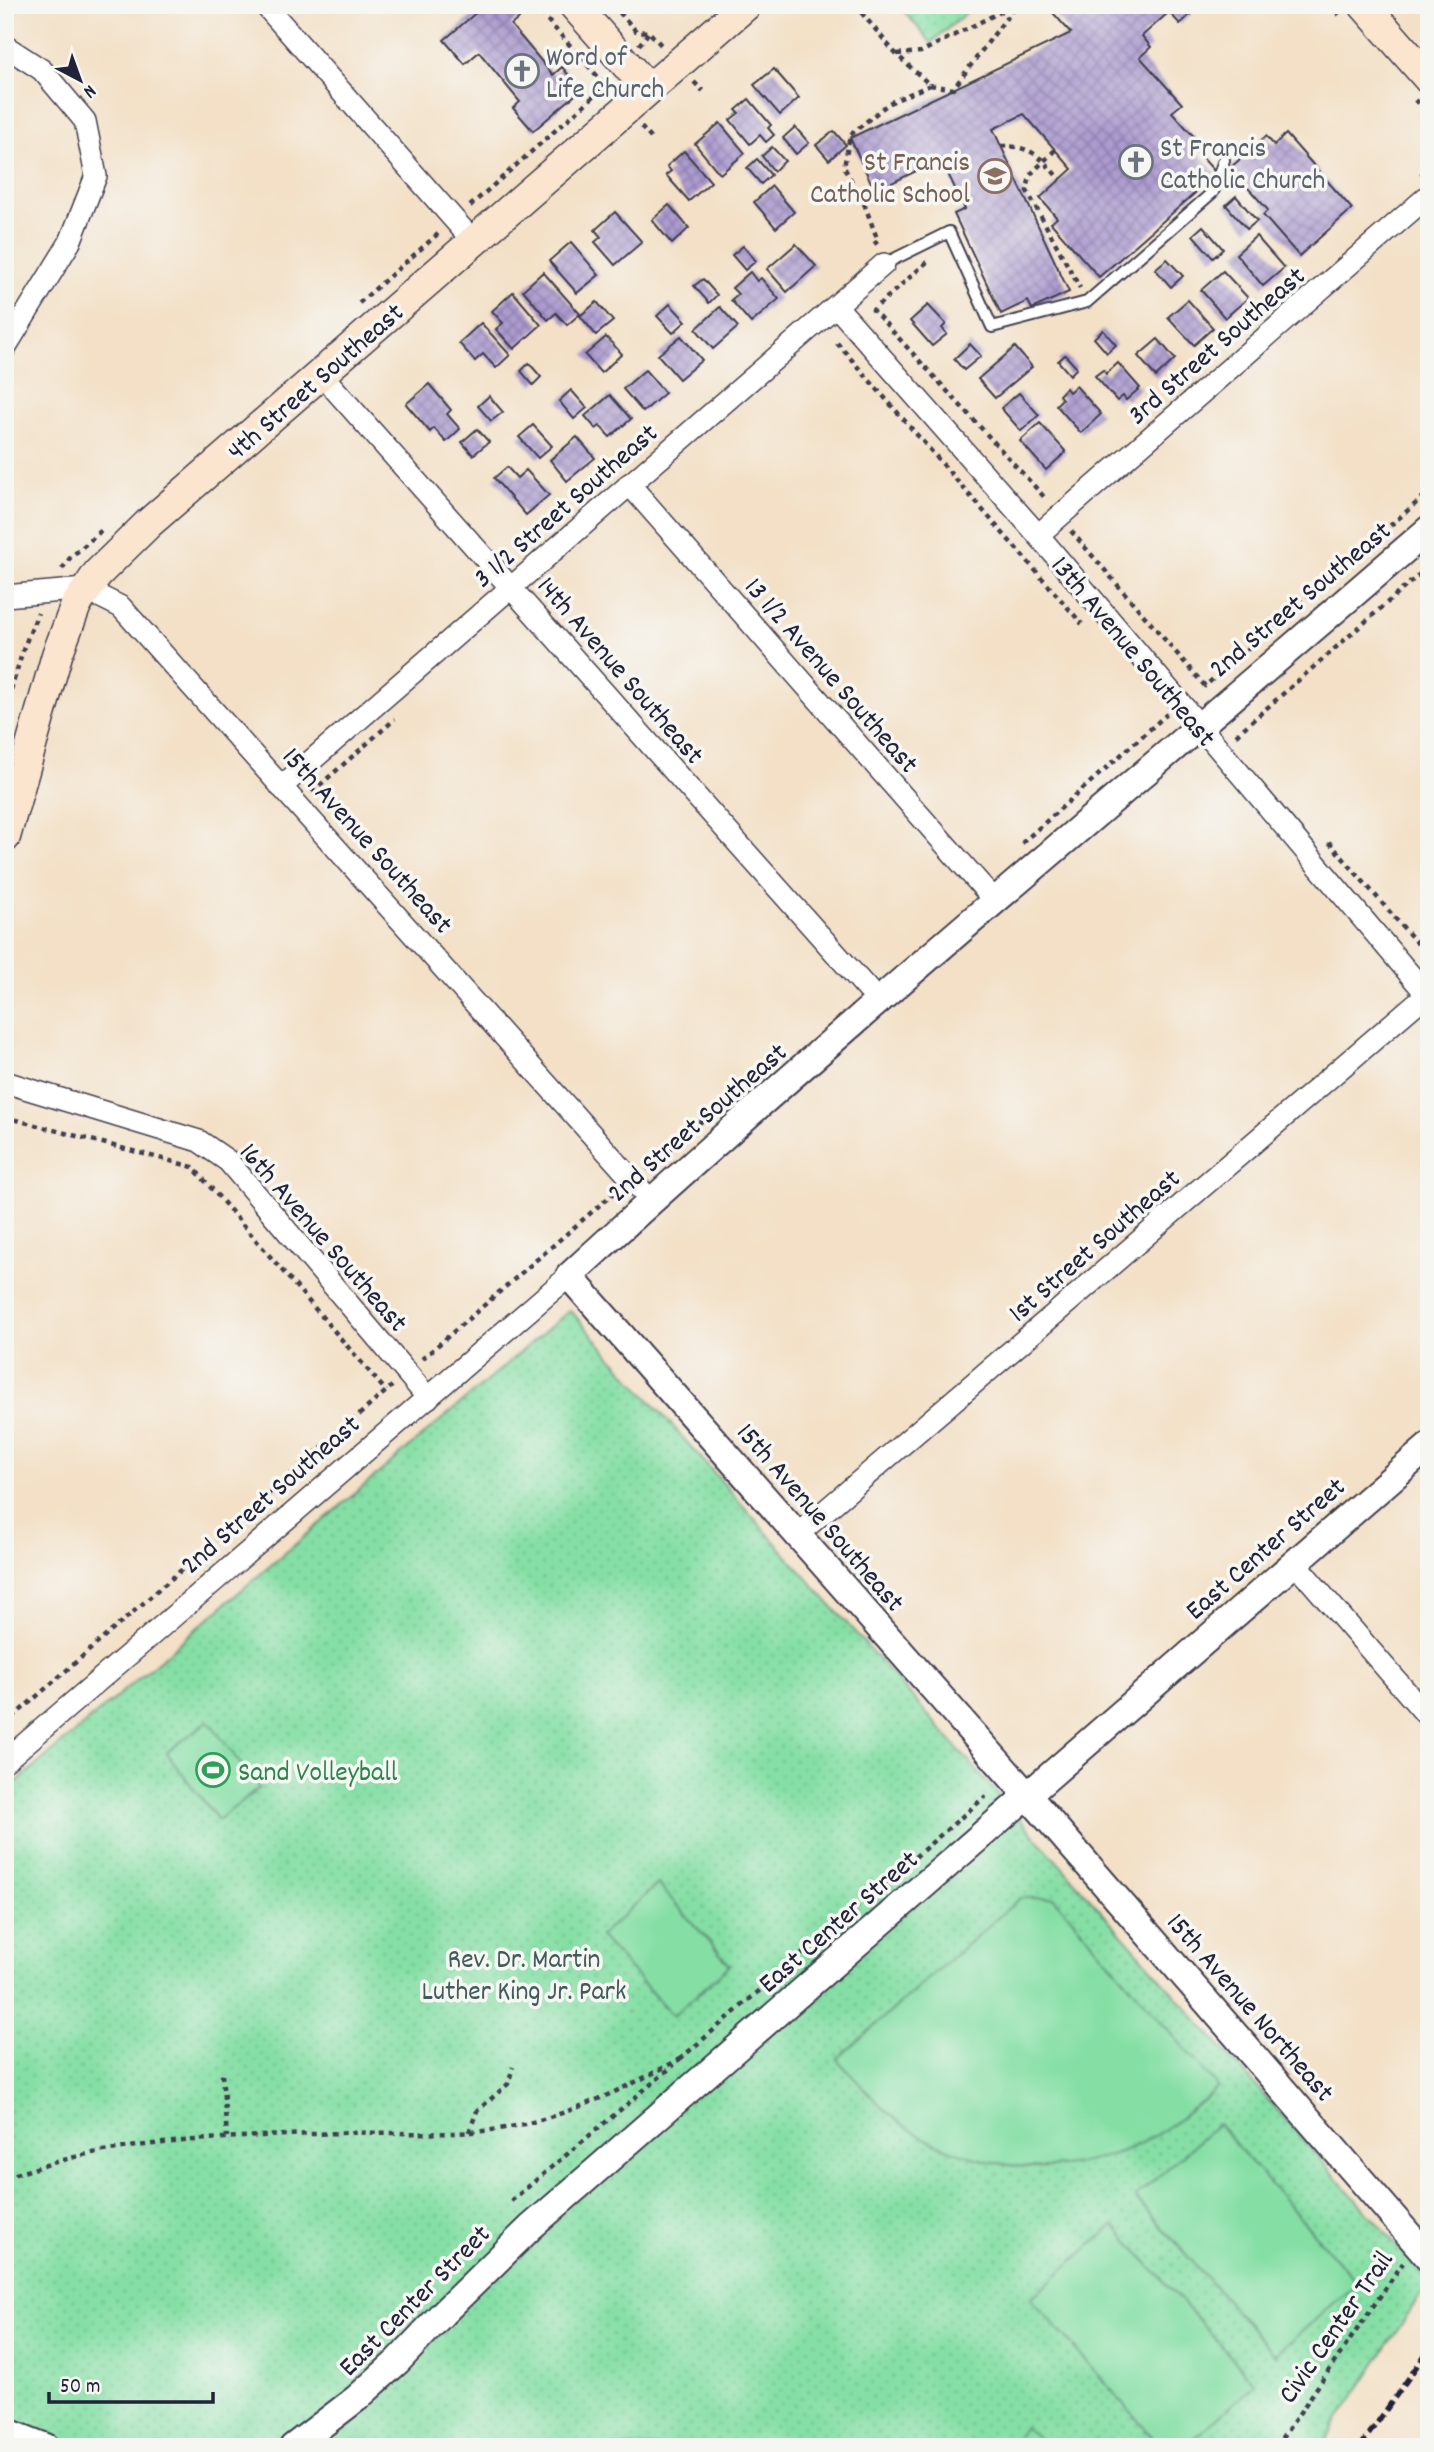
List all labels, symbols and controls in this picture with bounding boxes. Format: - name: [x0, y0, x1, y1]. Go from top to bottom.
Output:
- place label: Word of Life Church: [546, 40, 664, 112]
- north arrow: [46, 46, 116, 116]
- church icon: Word of Life Church: [503, 52, 541, 90]
- text: N: [76, 77, 101, 103]
- place label: St Francis Catholic Church: [1160, 131, 1325, 203]
- church icon: St Francis Catholic Church: [1117, 143, 1155, 181]
- place label: St Francis Catholic School: [810, 145, 970, 217]
- school or university icon: St Francis Catholic School: [976, 157, 1014, 195]
- street label: 3rd Street Southeast: [1120, 259, 1316, 436]
- street label: 4th Street Southeast: [220, 295, 415, 472]
- street label: 3 1/2 Street Southeast: [466, 416, 669, 600]
- street label: 2nd Street Southeast: [1202, 514, 1402, 690]
- street label: 13th Avenue Southeast: [1039, 549, 1223, 758]
- street label: 14th Avenue Southeast: [525, 569, 711, 775]
- street label: 13 1/2 Avenue Southeast: [733, 570, 926, 784]
- street label: 15th Avenue Southeast: [270, 740, 460, 945]
- street label: 2nd Street Southeast: [601, 1035, 798, 1214]
- street label: 16th Avenue Southeast: [227, 1136, 415, 1343]
- street label: 1st Street Southeast: [1001, 1162, 1191, 1334]
- street label: 2nd Street Southeast: [174, 1407, 371, 1586]
- street label: 15th Avenue Southeast: [725, 1416, 912, 1623]
- street label: East Center Street: [1178, 1470, 1356, 1632]
- sports icon: Sand Volleyball: [194, 1751, 232, 1789]
- place label: Sand Volleyball: [238, 1755, 398, 1795]
- street label: East Center Street: [751, 1843, 929, 2005]
- street label: 15th Avenue Northeast: [1155, 1906, 1342, 2113]
- park label: Rev. Dr. Martin Luther King Jr. Park: [422, 1942, 626, 2014]
- street label: East Center Street: [331, 2217, 502, 2388]
- street label: Civic Center Trail: [1271, 2244, 1406, 2413]
- scale bar: [49, 2361, 214, 2405]
- text: 50 m: [60, 2373, 100, 2403]

